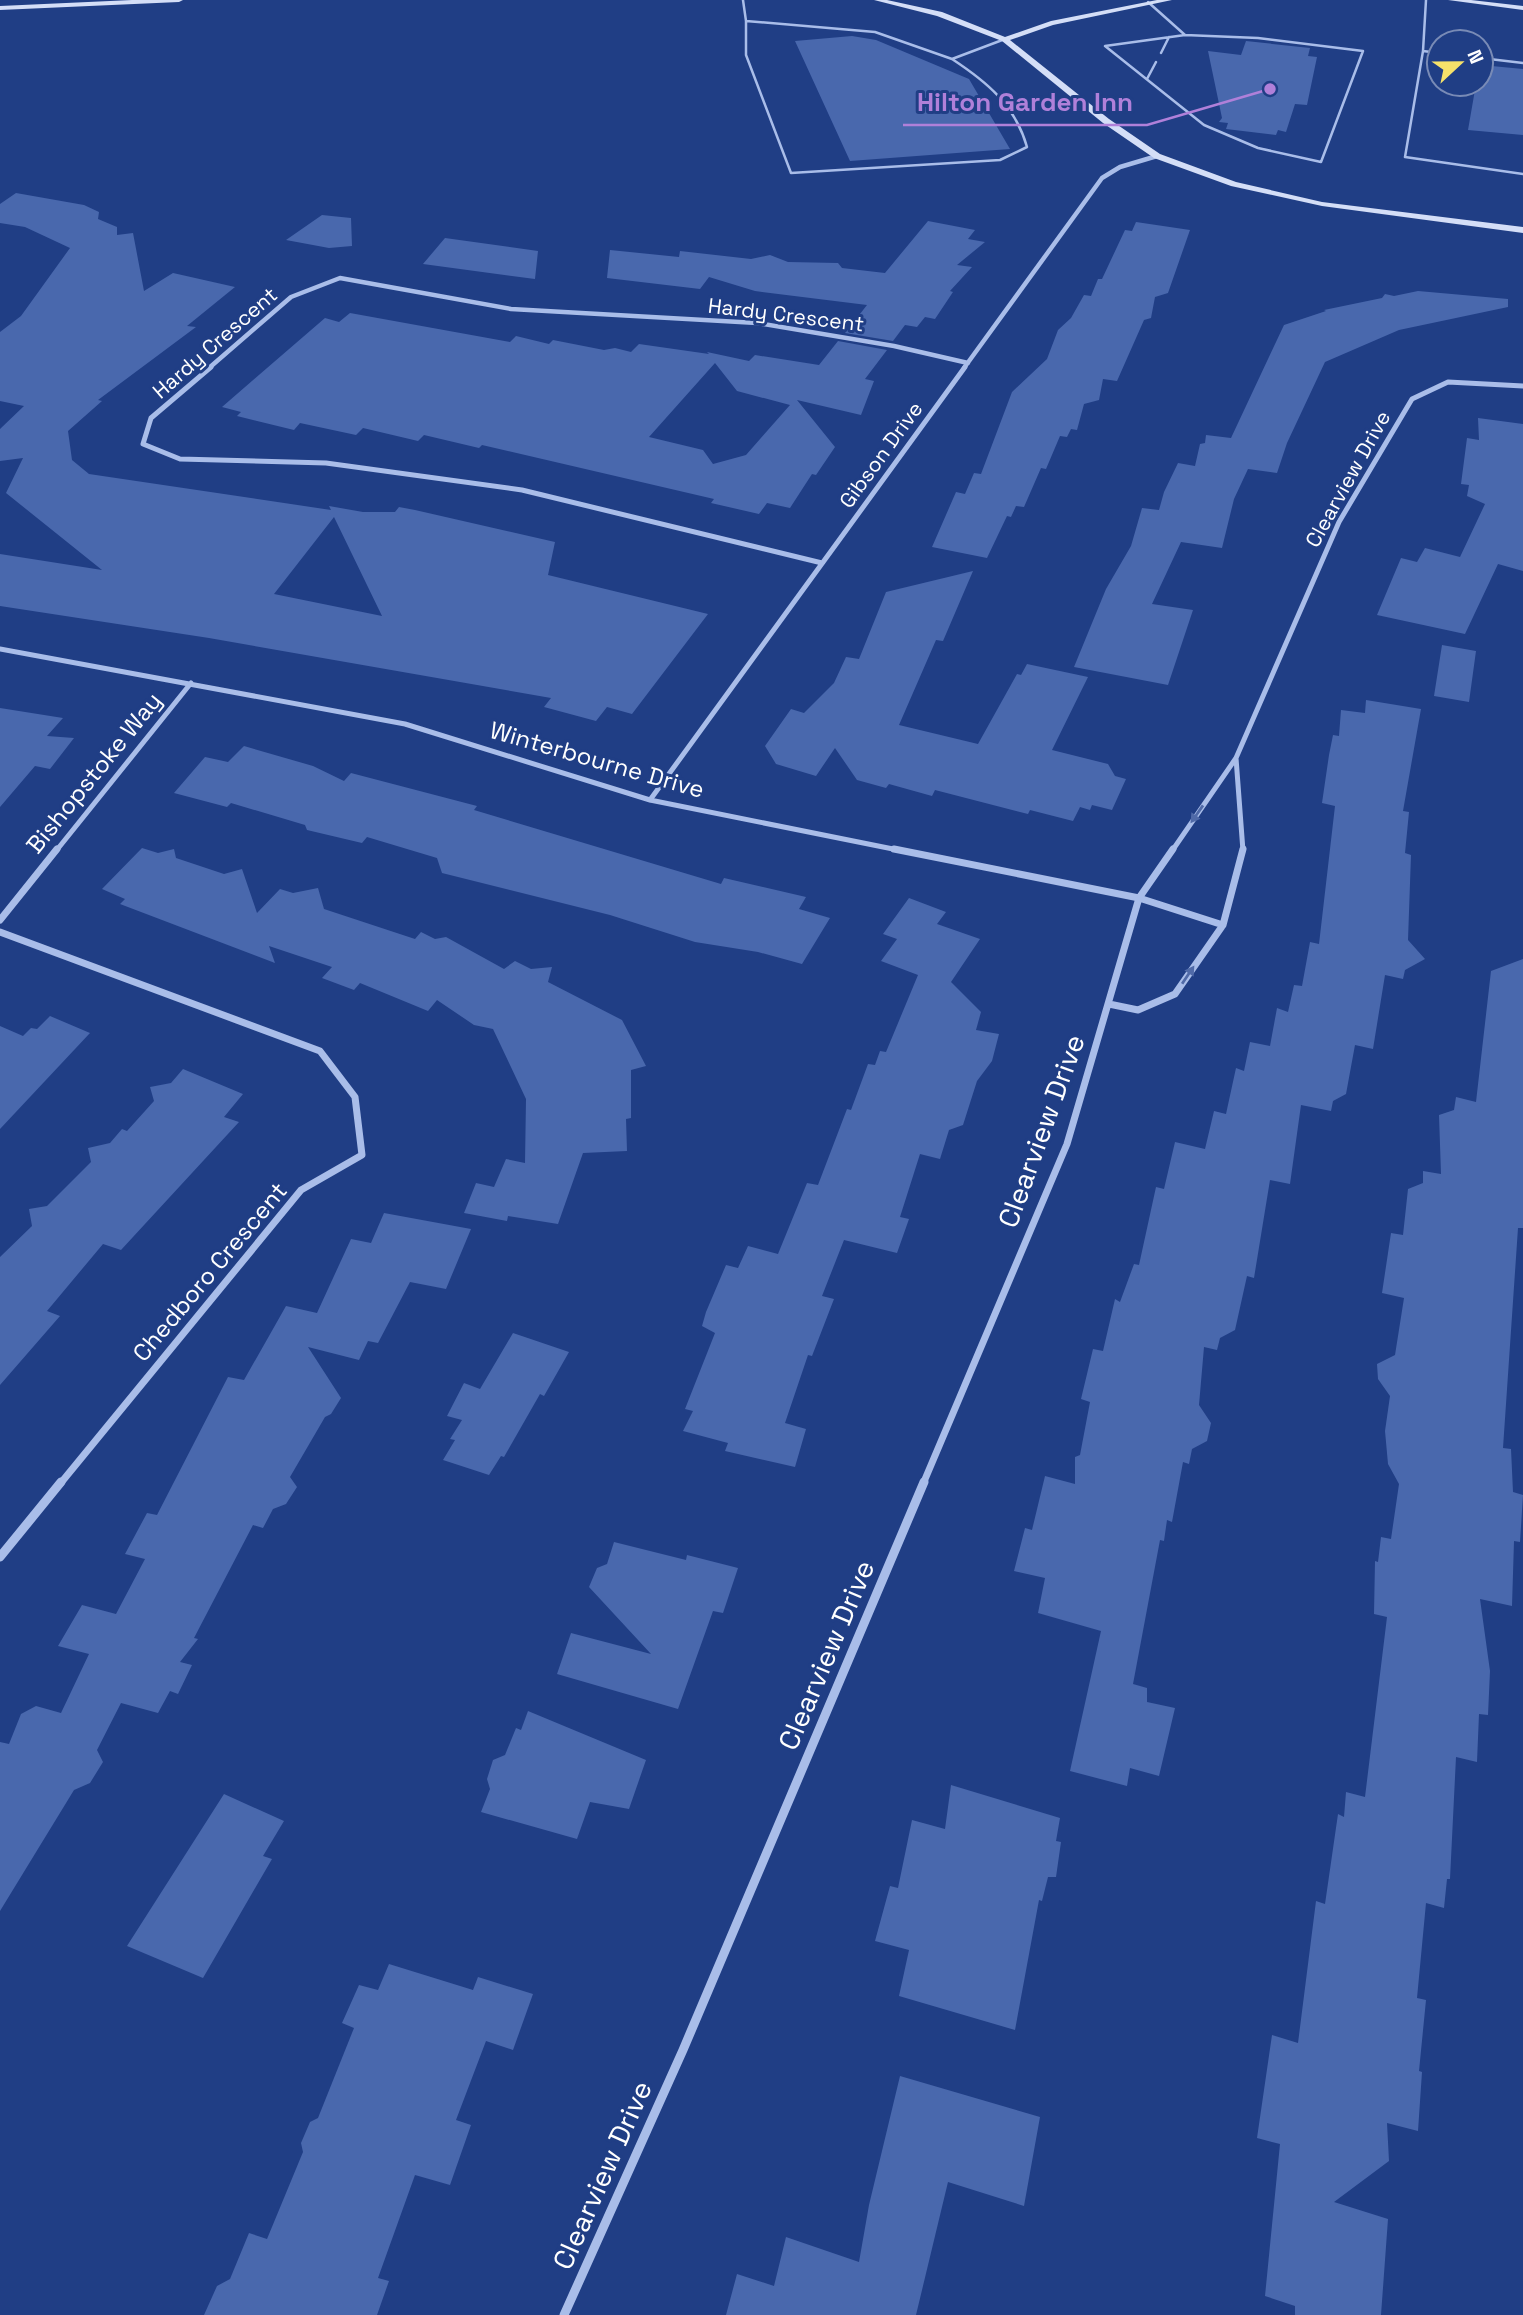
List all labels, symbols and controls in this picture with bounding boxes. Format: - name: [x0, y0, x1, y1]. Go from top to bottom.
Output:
- north arrow: [1425, 28, 1495, 98]
- text: N: [1461, 46, 1489, 67]
- callout: Hilton Garden Inn: [903, 78, 1147, 125]
- text: Hilton Garden Inn: [917, 85, 1133, 119]
- street label: Hardy Crescent: [147, 281, 283, 404]
- street label: Hardy Crescent: [707, 292, 866, 337]
- street label: Gibson Drive: [833, 396, 928, 513]
- street label: Clearview Drive: [1299, 406, 1396, 552]
- street label: Bishopstoke Way: [19, 686, 168, 860]
- street label: Winterbourne Drive: [486, 714, 708, 805]
- one-way arrow: [1190, 805, 1204, 823]
- one-way arrow: [1181, 966, 1195, 984]
- street label: Clearview Drive: [989, 1029, 1093, 1233]
- street label: Chedboro Crescent: [126, 1176, 294, 1368]
- street label: Clearview Drive: [770, 1555, 882, 1755]
- street label: Clearview Drive: [544, 2075, 660, 2275]

